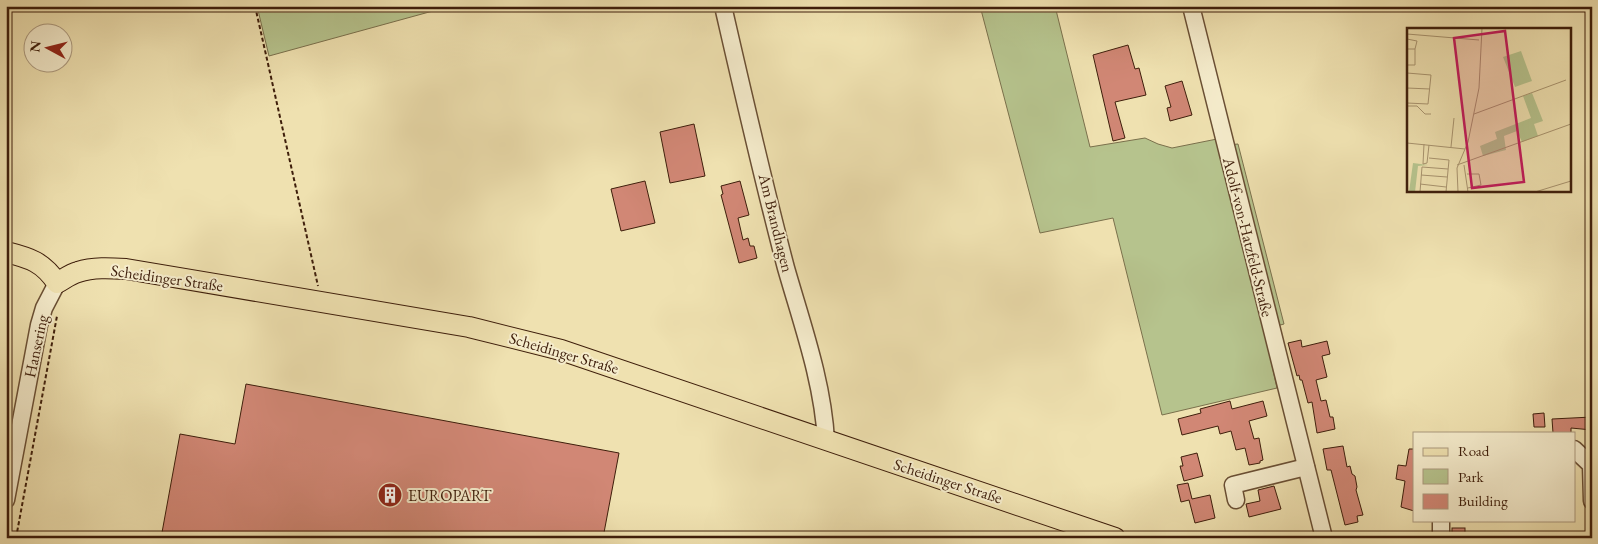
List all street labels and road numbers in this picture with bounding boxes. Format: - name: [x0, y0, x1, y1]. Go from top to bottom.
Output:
- street label: Adolf-von-Hatzfeld-Straße: [1218, 154, 1278, 319]
- street label: Am Brandhagen: [753, 171, 798, 275]
- street label: Scheidinger Straße: [110, 260, 224, 296]
- street label: Hansering: [19, 312, 53, 379]
- street label: Scheidinger Straße: [507, 327, 621, 379]
- street label: Scheidinger Straße: [891, 454, 1005, 508]

